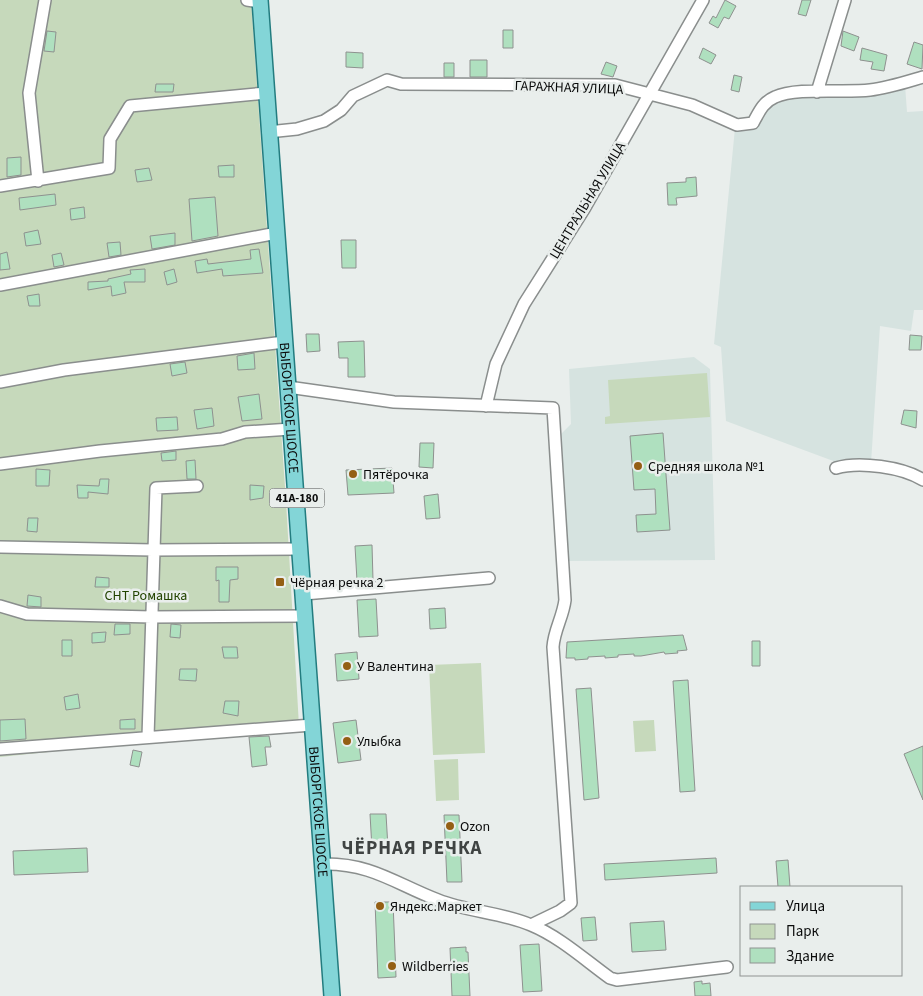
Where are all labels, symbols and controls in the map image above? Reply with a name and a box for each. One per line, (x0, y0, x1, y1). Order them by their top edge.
street label: ГАРАЖНАЯ УЛИЦА (514, 76, 624, 100)
street label: ЦЕНТРАЛЬНАЯ УЛИЦА (545, 138, 631, 263)
street label: ВЫБОРГСКОЕ ШОССЕ (274, 342, 303, 474)
place label: Средняя школа №1 (648, 457, 765, 477)
marker: Средняя школа №1 (632, 460, 644, 472)
place label: Пятёрочка (363, 465, 429, 485)
marker: Пятёрочка (347, 468, 359, 480)
road number: 41А-180 (270, 488, 324, 508)
place label: Чёрная речка 2 (290, 573, 384, 593)
marker: Чёрная речка 2 (274, 576, 286, 588)
park label: СНТ Ромашка (105, 586, 187, 606)
place label: У Валентина (357, 657, 434, 677)
marker: У Валентина (341, 660, 353, 672)
place label: Улыбка (357, 732, 401, 752)
marker: Улыбка (341, 735, 353, 747)
street label: ВЫБОРГСКОЕ ШОССЕ (303, 746, 332, 878)
place label: Ozon (460, 817, 490, 837)
marker: Ozon (444, 820, 456, 832)
district label: ЧЁРНАЯ РЕЧКА (342, 835, 483, 862)
legend (740, 886, 903, 976)
text: Улица (786, 896, 825, 917)
place label: Яндекс.Маркет (390, 897, 482, 917)
marker: Яндекс.Маркет (374, 900, 386, 912)
text: Парк (786, 921, 820, 942)
text: Здание (786, 946, 834, 967)
place label: Wildberries (402, 957, 469, 977)
marker: Wildberries (386, 960, 398, 972)

